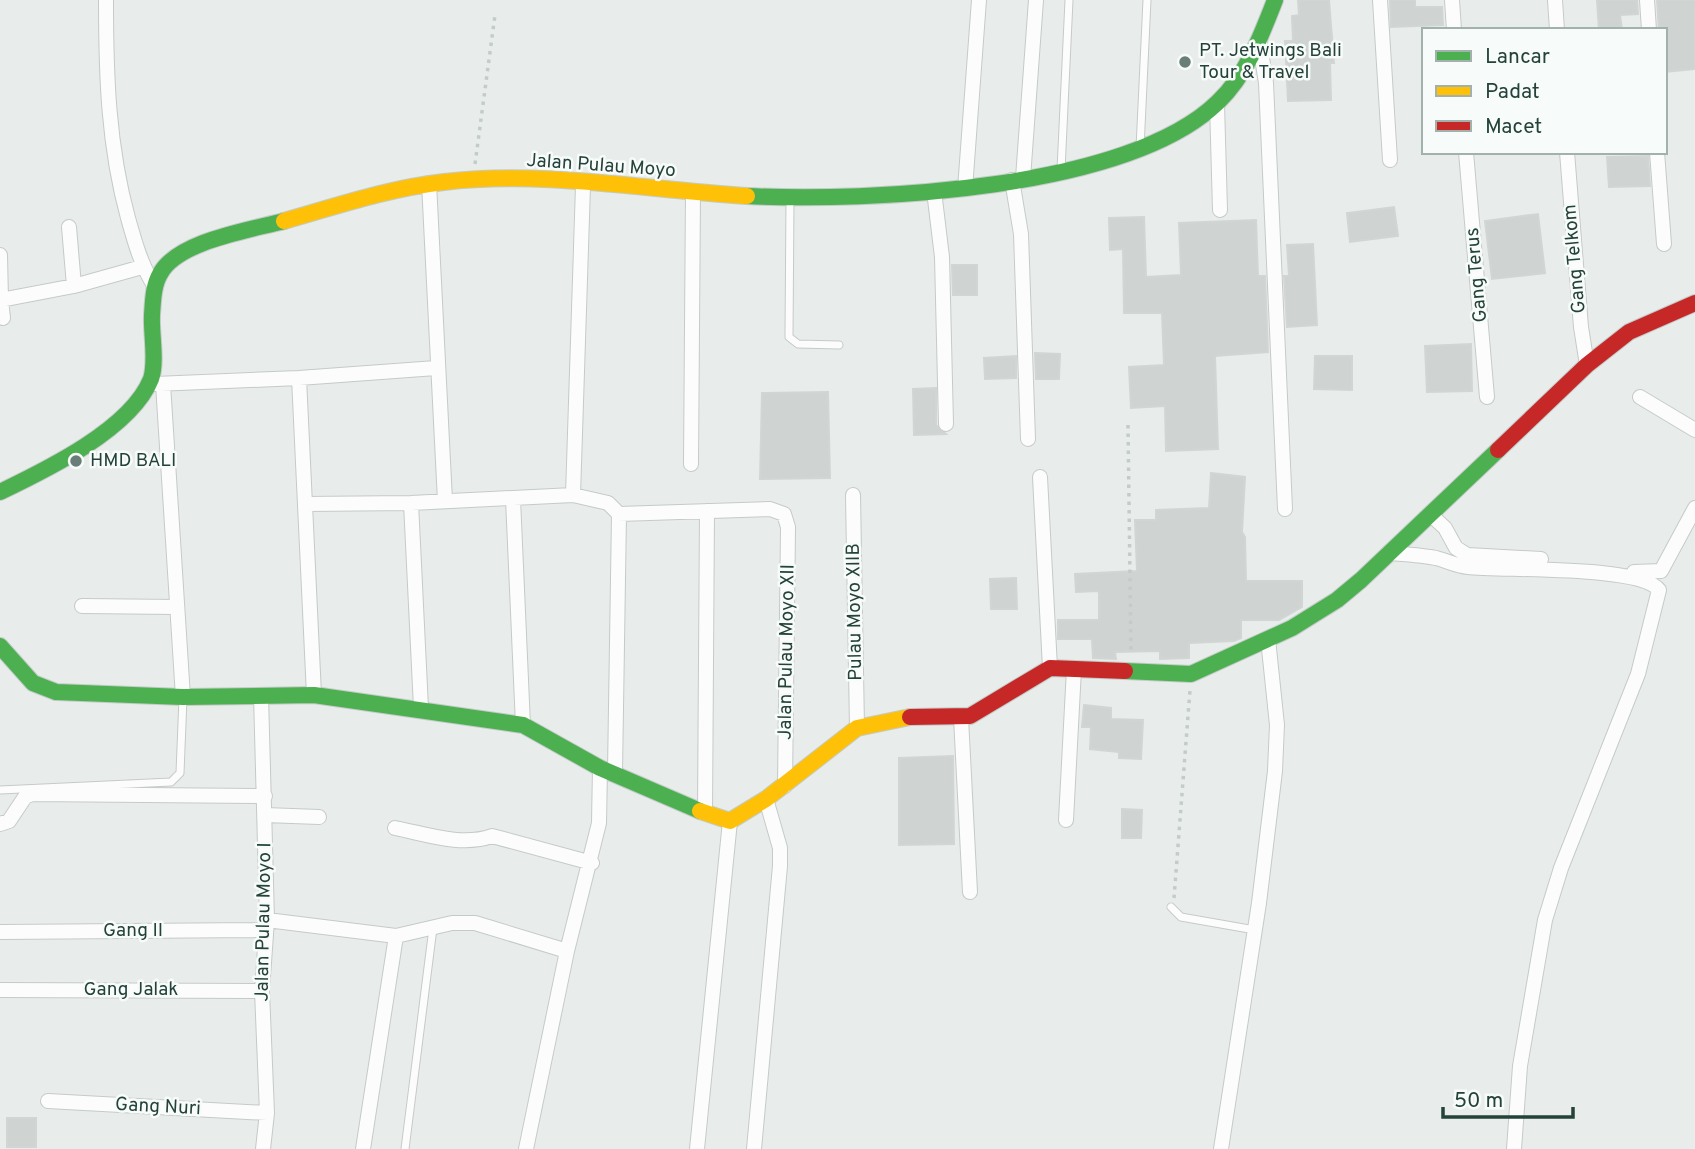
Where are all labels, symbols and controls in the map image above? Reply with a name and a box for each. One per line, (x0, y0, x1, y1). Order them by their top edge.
legend (1422, 28, 1667, 154)
place label: PT. Jetwings Bali Tour & Travel (1199, 39, 1342, 85)
text: Lancar (1485, 44, 1550, 71)
marker: PT. Jetwings Bali Tour & Travel (1177, 54, 1193, 70)
text: Padat (1485, 79, 1540, 106)
text: Macet (1485, 114, 1542, 141)
street label: Jalan Pulau Moyo (526, 149, 676, 183)
street label: Gang Telkom (1558, 203, 1592, 315)
street label: Gang Terus (1461, 226, 1493, 324)
place label: HMD BALI (90, 449, 176, 473)
marker: HMD BALI (68, 453, 84, 469)
street label: Pulau Moyo XIIB (842, 543, 868, 681)
street label: Jalan Pulau Moyo XII (773, 564, 801, 740)
street label: Jalan Pulau Moyo I (251, 842, 277, 1002)
street label: Gang II (103, 919, 163, 943)
street label: Gang Jalak (84, 978, 178, 1002)
scale bar (1443, 1076, 1572, 1120)
text: 50 m (1454, 1088, 1503, 1115)
street label: Gang Nuri (114, 1093, 202, 1121)

